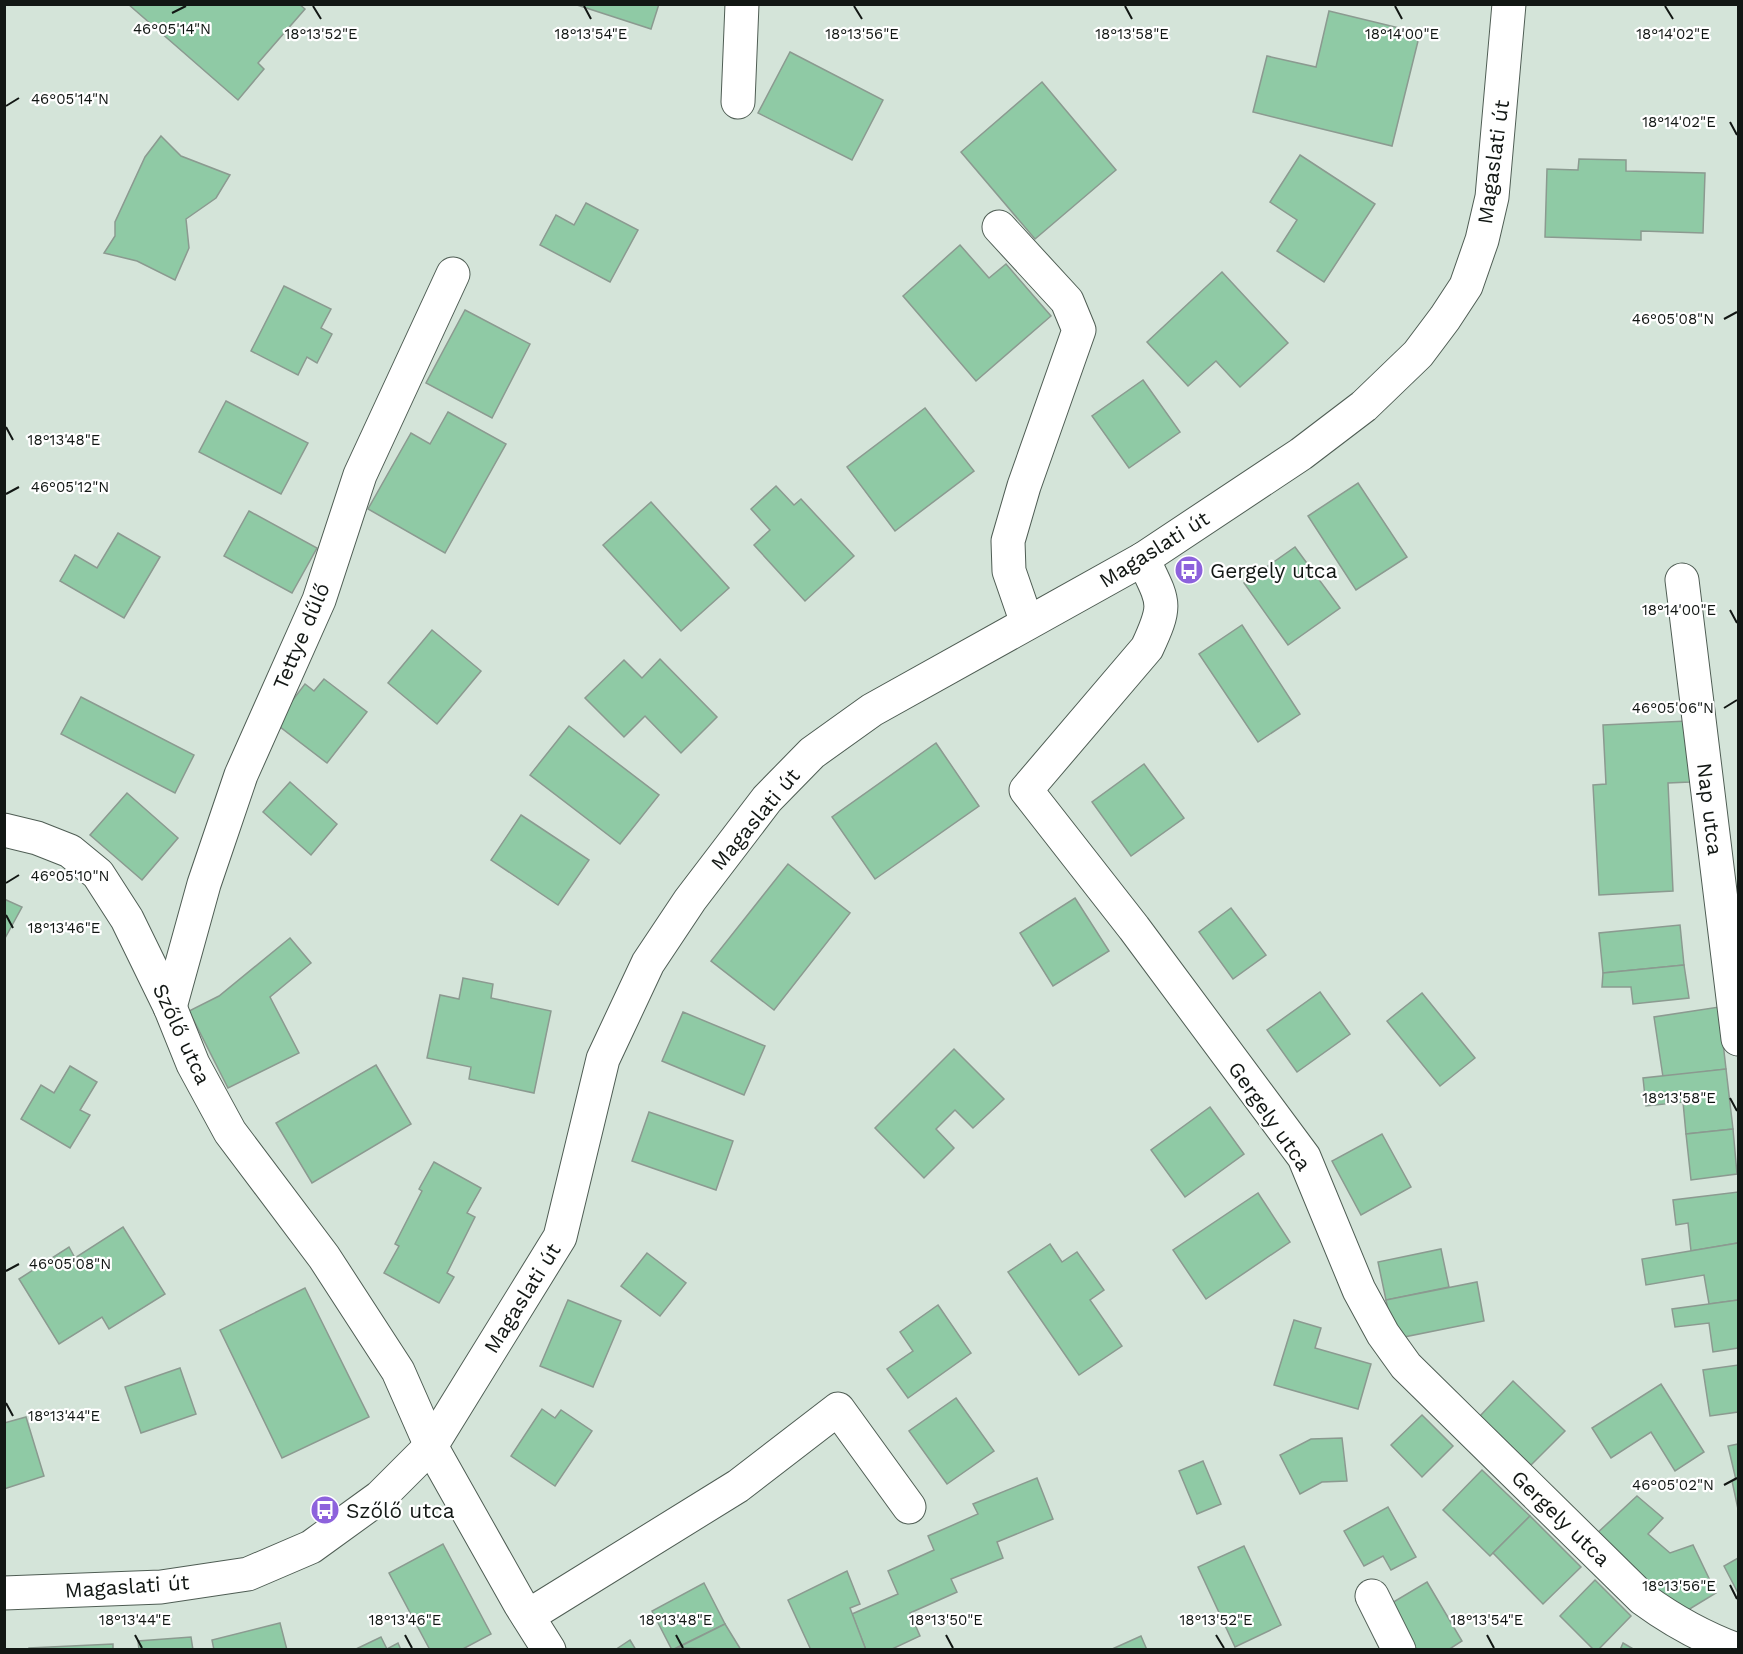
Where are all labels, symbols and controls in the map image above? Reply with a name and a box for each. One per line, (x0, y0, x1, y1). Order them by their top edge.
text: 46°05'14"N (133, 20, 211, 38)
text: 18°13'52"E (284, 25, 358, 43)
text: 18°13'54"E (555, 25, 627, 43)
text: 18°13'56"E (825, 25, 899, 43)
text: 18°13'58"E (1095, 25, 1169, 43)
text: 18°14'00"E (1365, 25, 1439, 43)
text: 18°14'02"E (1636, 25, 1710, 43)
text: 46°05'14"N (31, 90, 109, 108)
street label: Magaslati út (1472, 98, 1514, 226)
text: 18°14'02"E (1642, 113, 1716, 131)
text: 46°05'08"N (1632, 310, 1714, 328)
text: 18°13'48"E (28, 431, 100, 449)
text: 46°05'12"N (31, 478, 109, 496)
street label: Magaslati út (1094, 505, 1214, 593)
bus stop icon: Gergely utca (1173, 554, 1205, 586)
place label: Gergely utca (1210, 558, 1338, 583)
street label: Tettye dűlő (267, 579, 335, 693)
text: 18°14'00"E (1642, 601, 1716, 619)
text: 46°05'06"N (1632, 699, 1714, 717)
street label: Nap utca (1692, 761, 1728, 857)
street label: Magaslati út (705, 763, 805, 875)
text: 46°05'10"N (31, 867, 110, 885)
text: 18°13'46"E (28, 919, 100, 937)
street label: Szőlő utca (148, 980, 216, 1089)
street label: Gergely utca (1223, 1057, 1317, 1175)
text: 18°13'58"E (1642, 1089, 1716, 1107)
street label: Magaslati út (478, 1238, 566, 1358)
text: 46°05'08"N (29, 1255, 111, 1273)
text: 18°13'44"E (28, 1407, 100, 1425)
street label: Gergely utca (1506, 1465, 1616, 1571)
text: 46°05'02"N (1632, 1476, 1714, 1494)
bus stop icon: Szőlő utca (309, 1494, 341, 1526)
place label: Szőlő utca (346, 1498, 455, 1523)
street label: Magaslati út (64, 1569, 190, 1603)
text: 18°13'56"E (1642, 1577, 1716, 1595)
text: 18°13'44"E (99, 1611, 171, 1629)
text: 18°13'46"E (369, 1611, 441, 1629)
text: 18°13'48"E (640, 1611, 712, 1629)
text: 18°13'50"E (909, 1611, 983, 1629)
text: 18°13'52"E (1179, 1611, 1253, 1629)
text: 18°13'54"E (1451, 1611, 1523, 1629)

